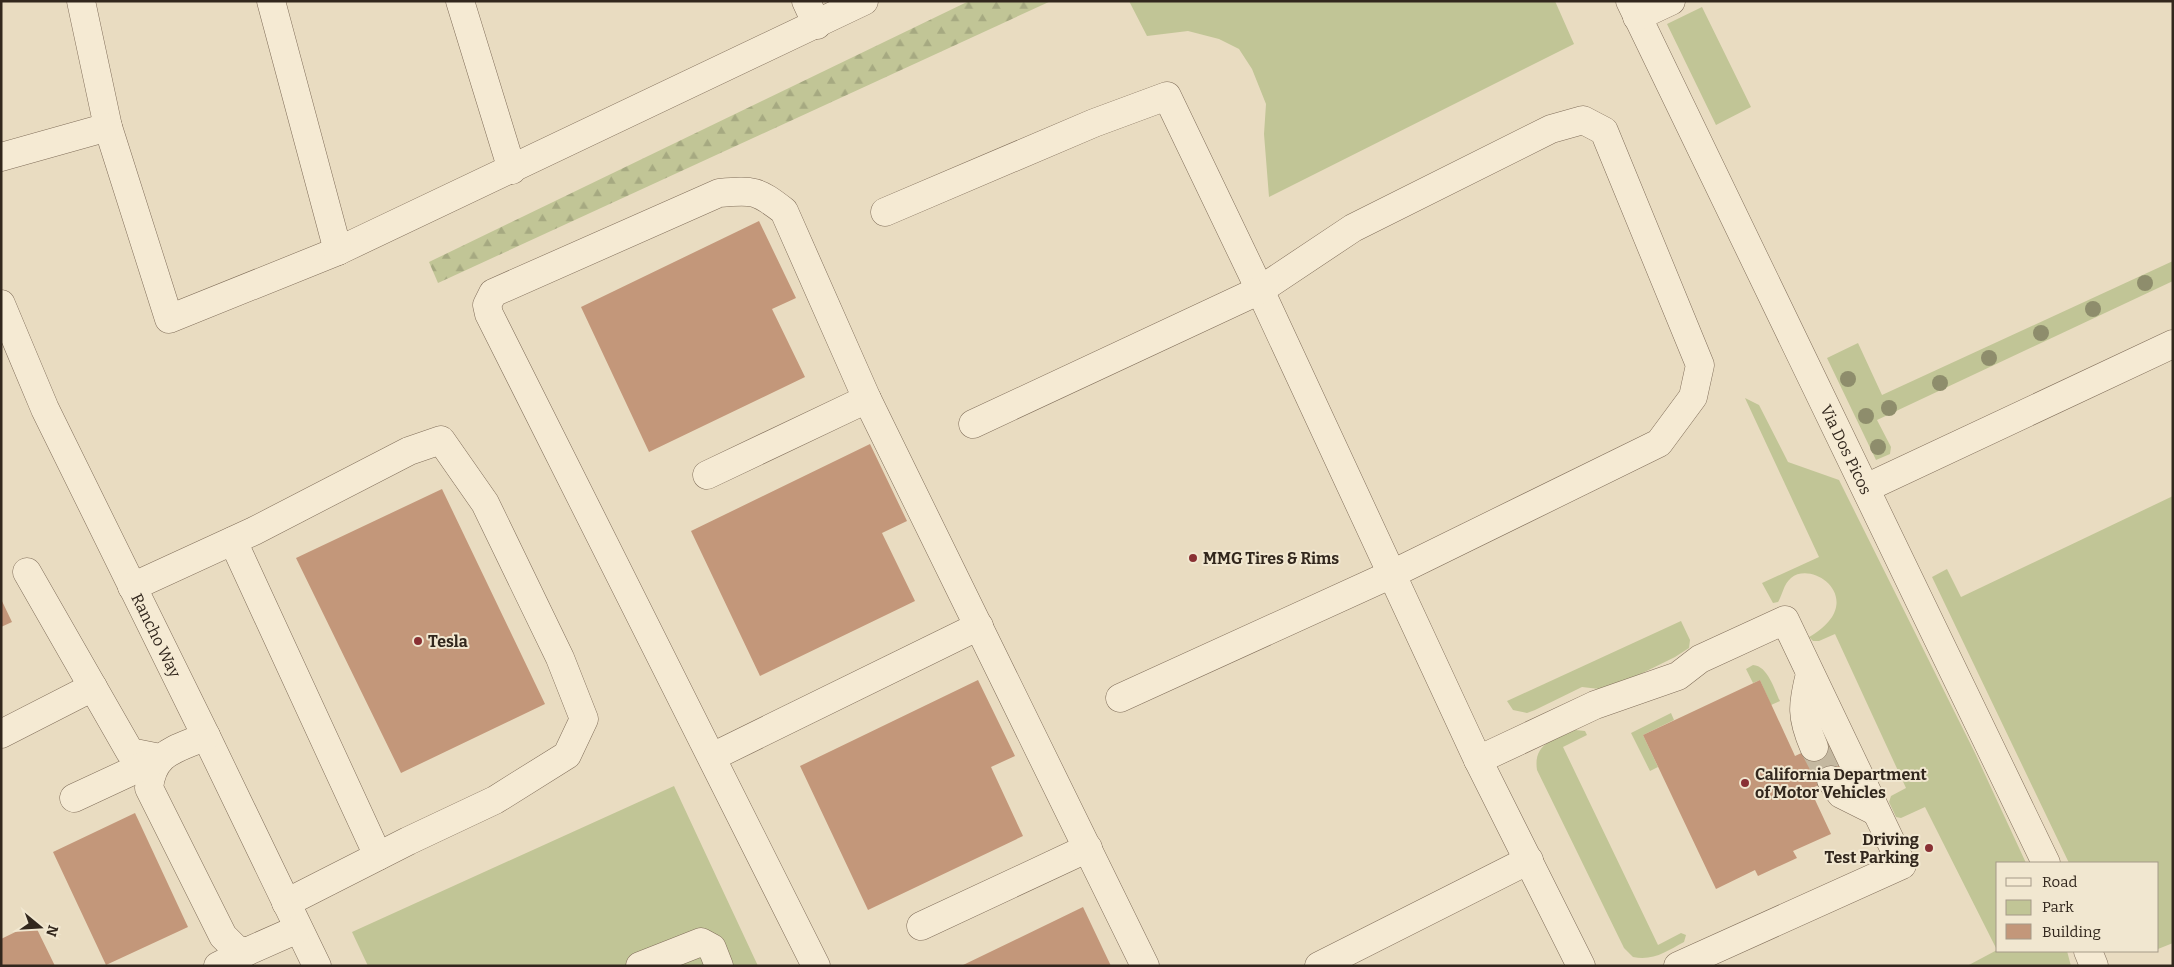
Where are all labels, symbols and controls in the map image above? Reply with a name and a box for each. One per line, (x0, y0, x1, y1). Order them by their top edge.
street label: Via Dos Picos (1816, 402, 1876, 498)
place label: MMG Tires & Rims (1203, 549, 1339, 568)
marker: MMG Tires & Rims (1187, 552, 1199, 564)
street label: Rancho Way (127, 590, 185, 681)
place label: Tesla (428, 632, 468, 651)
marker: Tesla (412, 635, 424, 647)
place label: California Department of Motor Vehicles (1755, 765, 1927, 802)
marker: California Department of Motor Vehicles (1739, 777, 1751, 789)
place label: Driving Test Parking (1824, 830, 1919, 867)
marker: Driving Test Parking (1923, 842, 1935, 854)
legend (1996, 862, 2159, 952)
text: Road (2042, 873, 2077, 891)
text: Park (2042, 898, 2074, 916)
north arrow (15, 902, 65, 952)
text: N (42, 923, 62, 939)
text: Building (2042, 923, 2101, 941)

